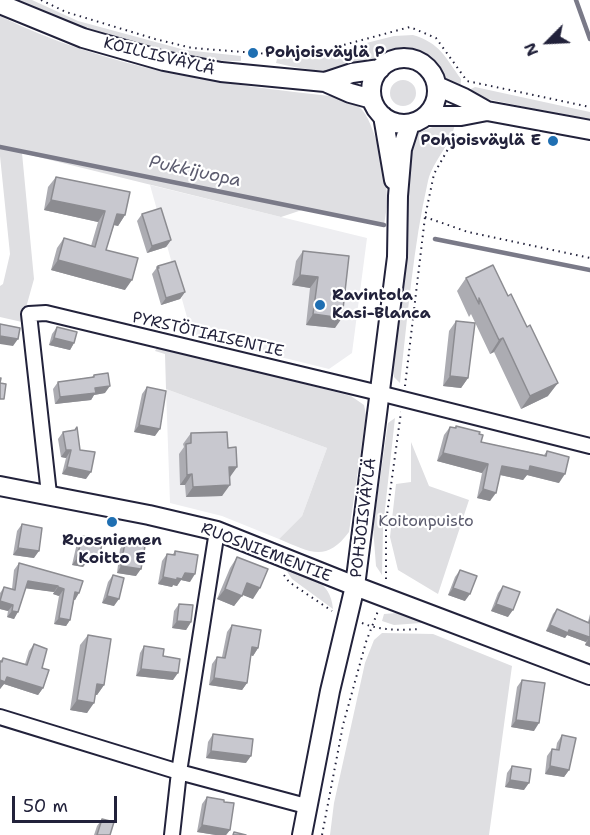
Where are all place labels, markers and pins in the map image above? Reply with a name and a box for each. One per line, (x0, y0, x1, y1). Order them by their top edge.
place label: Pohjoisväylä P (265, 43, 385, 63)
marker: Pohjoisväylä P (246, 46, 260, 60)
place label: Pohjoisväylä E (421, 131, 541, 151)
marker: Pohjoisväylä E (546, 134, 560, 148)
place label: Ravintola Kasi-Blanca (332, 286, 431, 324)
marker: Ravintola Kasi-Blanca (313, 298, 327, 312)
marker: Ruosniemen Koitto E (105, 515, 119, 529)
place label: Ruosniemen Koitto E (62, 531, 162, 569)

